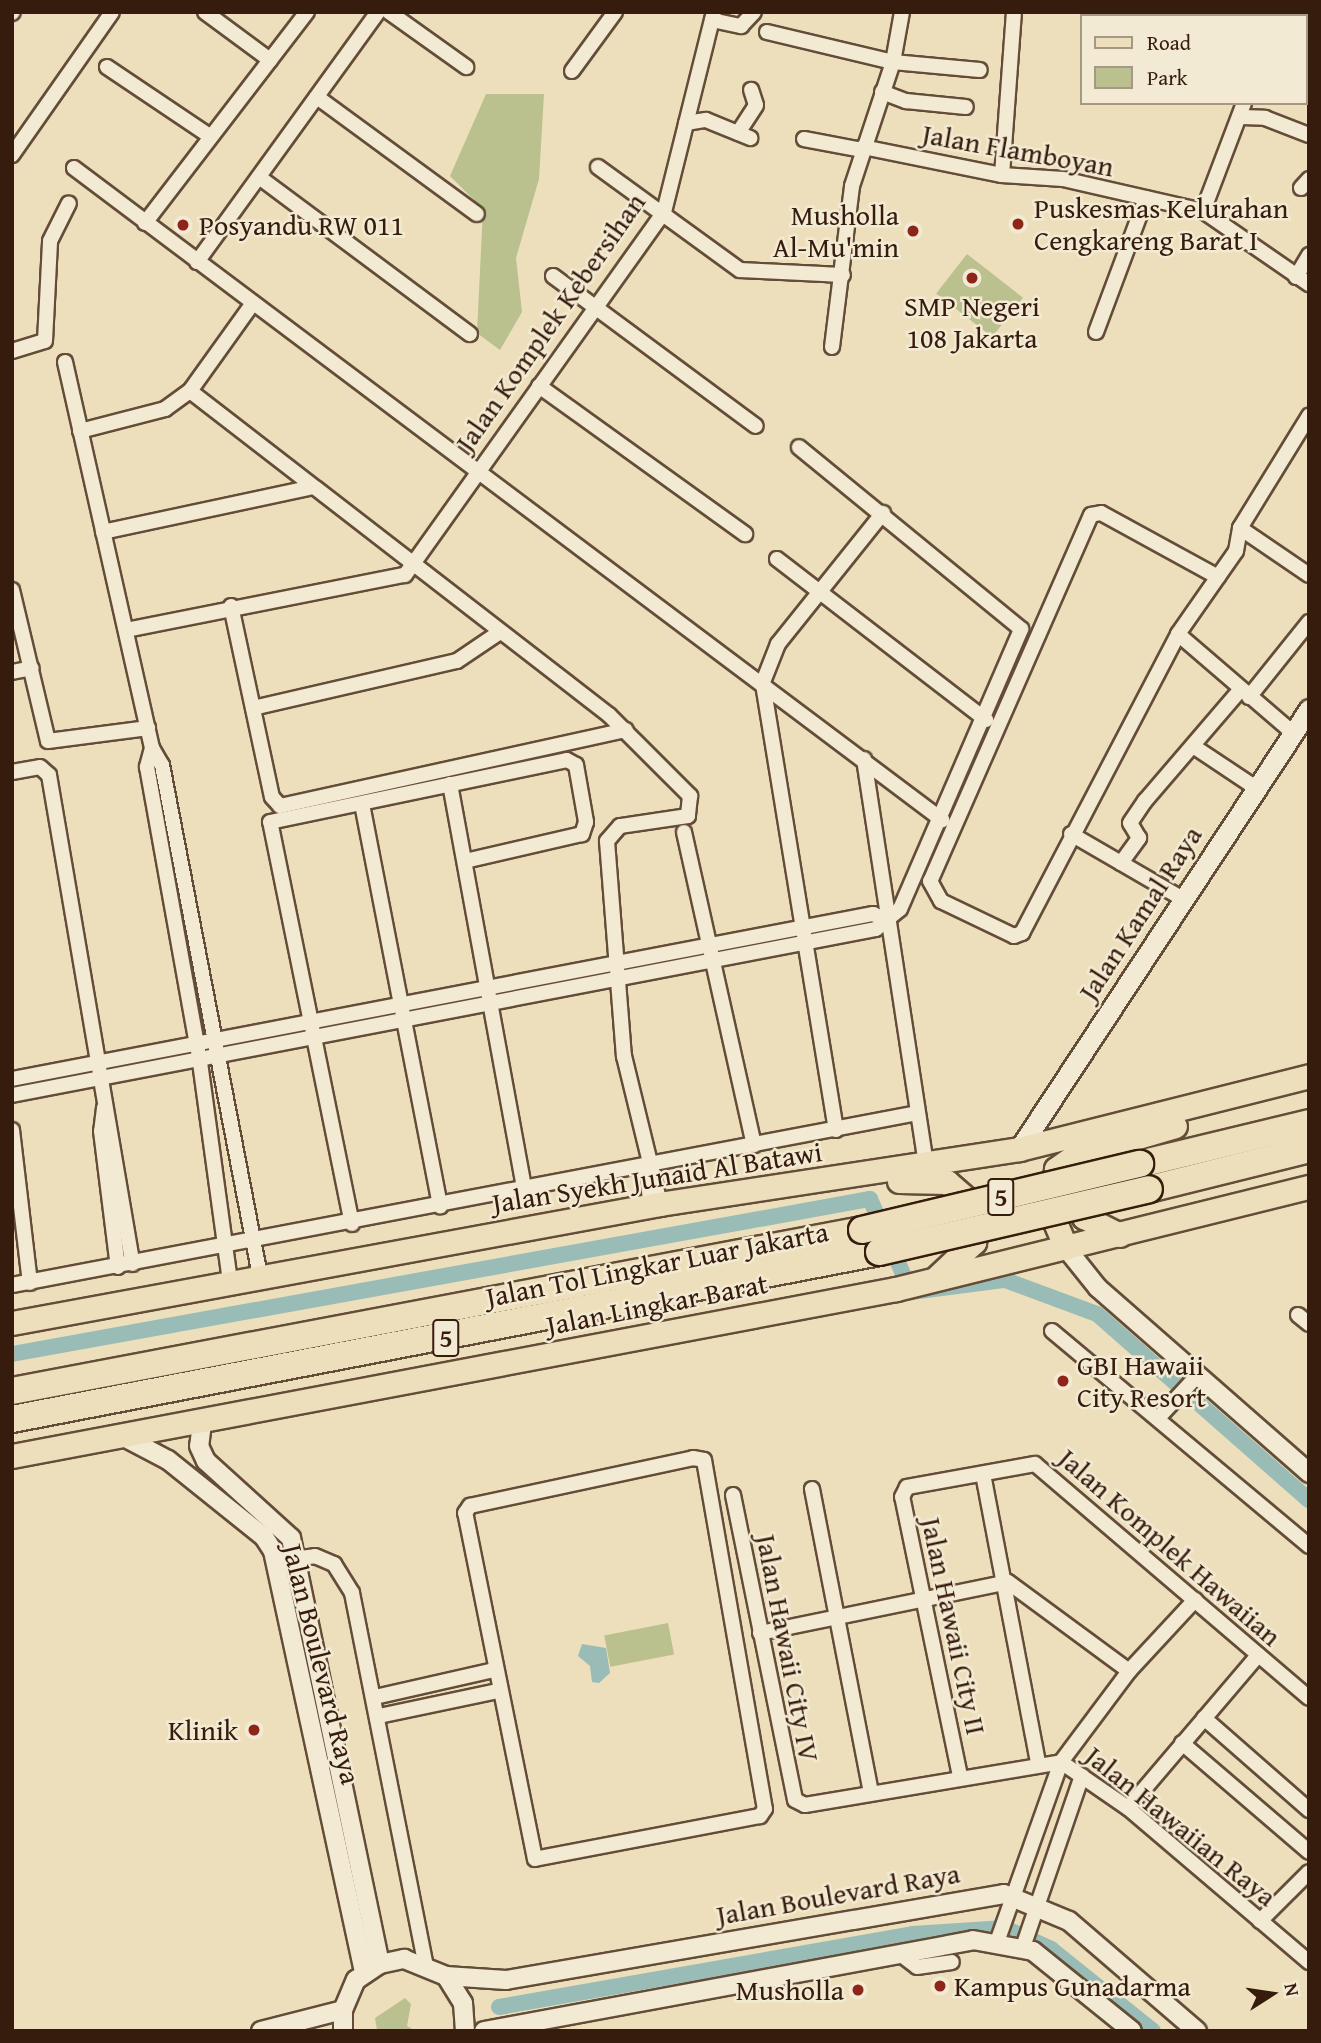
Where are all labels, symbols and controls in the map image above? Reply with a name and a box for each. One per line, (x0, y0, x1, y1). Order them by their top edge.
legend (1080, 14, 1307, 105)
text: Road (1147, 27, 1191, 58)
text: Park (1147, 62, 1188, 93)
street label: Jalan Flamboyan (920, 117, 1116, 183)
street label: Jalan Komplek Kebersihan (448, 186, 652, 458)
place label: Puskesmas Kelurahan Cengkareng Barat I (1034, 191, 1289, 257)
place label: Musholla Al-Mu'min (773, 198, 899, 264)
place label: Posyandu RW 011 (199, 208, 404, 242)
marker: Puskesmas Kelurahan Cengkareng Barat I (1008, 214, 1028, 234)
marker: Posyandu RW 011 (173, 215, 193, 235)
marker: Musholla Al-Mu'min (905, 223, 921, 239)
marker: SMP Negeri 108 Jakarta (964, 270, 980, 286)
place label: SMP Negeri 108 Jakarta (904, 289, 1040, 355)
street label: Jalan Kamal Raya (1071, 820, 1209, 1006)
street label: Jalan Syekh Junaid Al Batawi (490, 1134, 824, 1220)
road number: 5 (987, 1174, 1015, 1220)
street label: Jalan Tol Lingkar Luar Jakarta (483, 1214, 831, 1314)
street label: Jalan Lingkar Barat (543, 1266, 771, 1342)
road number: 5 (432, 1316, 460, 1360)
place label: GBI Hawaii City Resort (1077, 1348, 1206, 1414)
marker: GBI Hawaii City Resort (1055, 1373, 1071, 1389)
street label: Jalan Komplek Hawaiian (1052, 1441, 1288, 1653)
street label: Jalan Hawaii City II (915, 1514, 993, 1738)
street label: Jalan Hawaii City IV (749, 1531, 827, 1765)
street label: Jalan Boulevard Raya (276, 1540, 368, 1788)
place label: Klinik (168, 1713, 238, 1747)
marker: Klinik (244, 1720, 264, 1740)
street label: Jalan Hawaiian Raya (1079, 1739, 1283, 1913)
street label: Jalan Boulevard Raya (714, 1856, 962, 1932)
north arrow (1237, 1959, 1307, 2029)
place label: Kampus Gunadarma (954, 1969, 1191, 2003)
place label: Musholla (736, 1973, 844, 2007)
marker: Kampus Gunadarma (932, 1978, 948, 1994)
text: N (1278, 1981, 1308, 1999)
marker: Musholla (850, 1982, 866, 1998)

